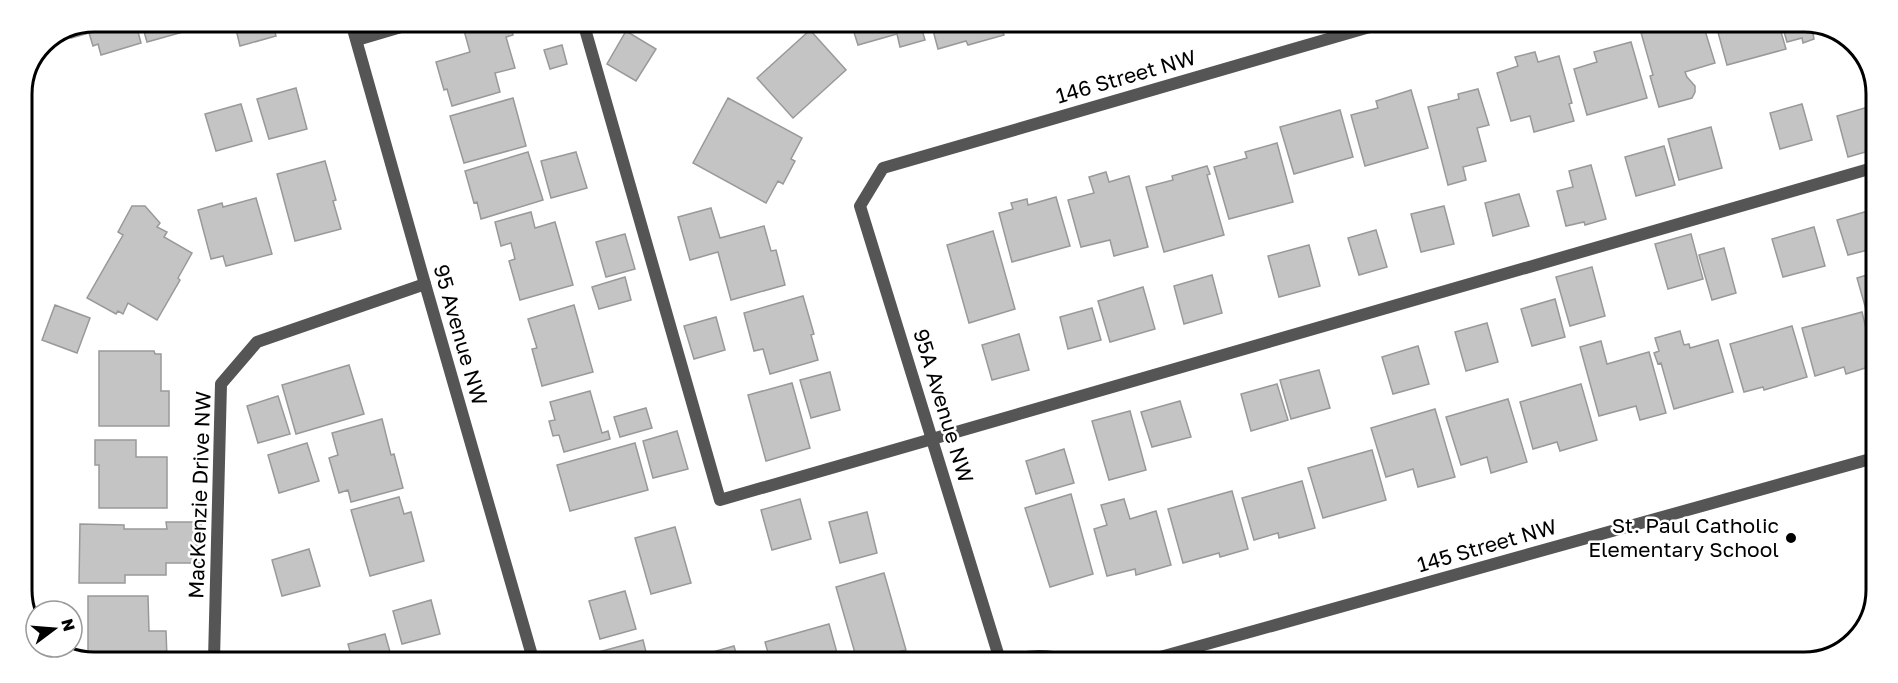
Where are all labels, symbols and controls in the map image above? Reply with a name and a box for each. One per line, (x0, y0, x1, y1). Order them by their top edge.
street label: 146 Street NW (1053, 44, 1199, 108)
street label: 95 Avenue NW (428, 261, 494, 408)
street label: 95A Avenue NW (908, 326, 980, 486)
street label: MacKenzie Drive NW (182, 391, 216, 599)
place label: St. Paul Catholic Elementary School (1588, 512, 1779, 562)
street label: 145 Street NW (1414, 513, 1560, 577)
marker: St. Paul Catholic Elementary School (1784, 531, 1798, 545)
north arrow (24, 599, 84, 659)
text: N (57, 616, 80, 633)

